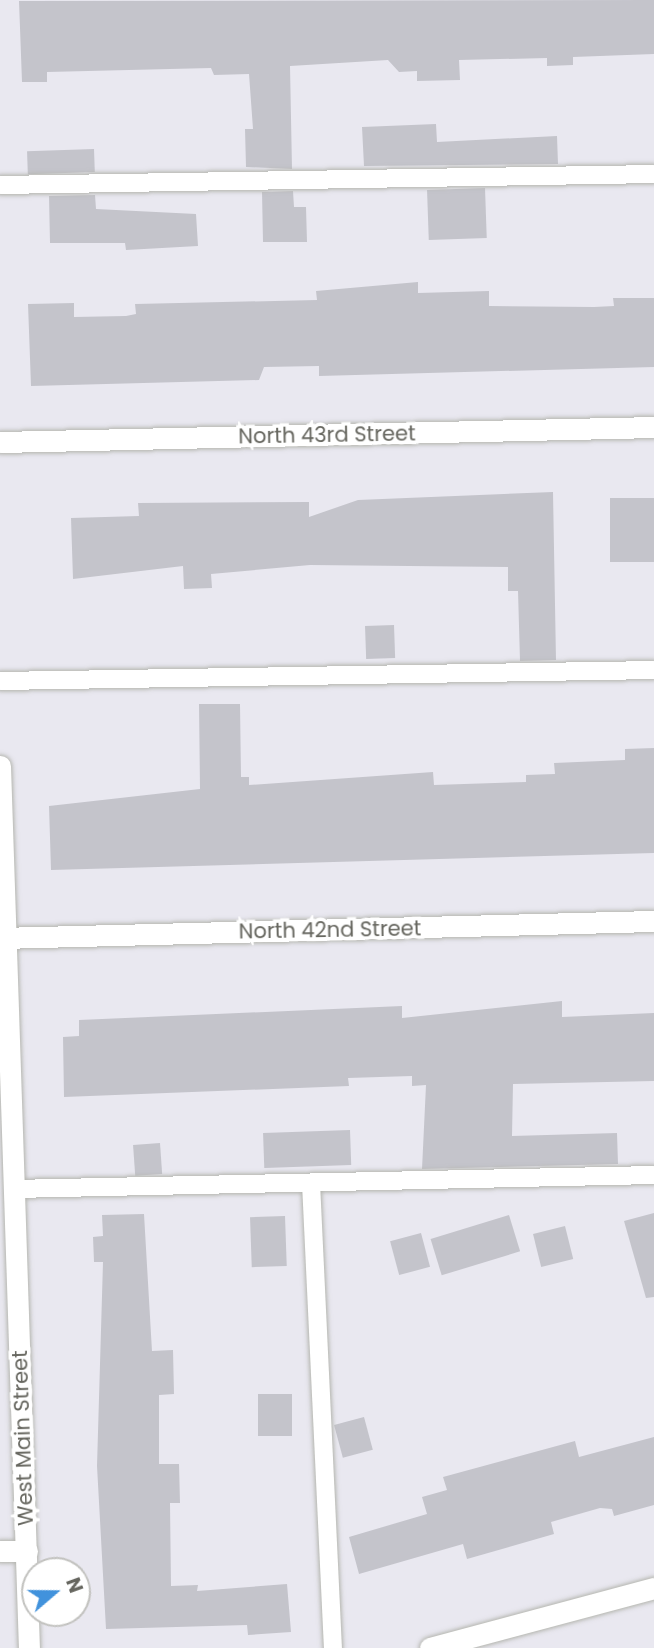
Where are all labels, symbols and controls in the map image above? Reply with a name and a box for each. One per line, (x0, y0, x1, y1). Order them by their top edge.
street label: North 43rd Street (238, 421, 416, 449)
street label: North 42nd Street (238, 916, 422, 944)
street label: West Main Street (7, 1350, 39, 1526)
north arrow (21, 1557, 91, 1627)
text: N (59, 1574, 89, 1597)

